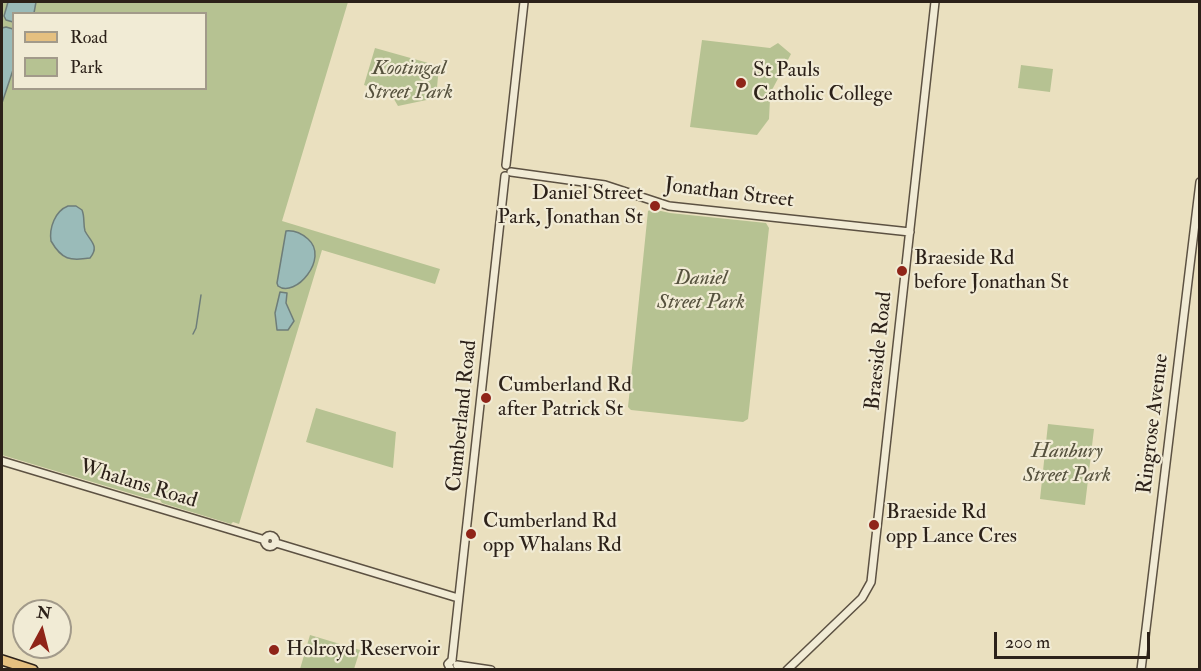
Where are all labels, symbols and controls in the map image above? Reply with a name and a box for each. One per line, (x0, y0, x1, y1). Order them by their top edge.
legend (12, 12, 207, 90)
text: Road (70, 26, 108, 49)
text: Park (70, 56, 103, 79)
park label: Kootingal Street Park (365, 56, 453, 106)
place label: St Pauls Catholic College (753, 58, 892, 108)
marker: St Pauls Catholic College (734, 76, 748, 90)
street label: Jonathan Street (663, 174, 795, 214)
place label: Daniel Street Park, Jonathan St (498, 181, 643, 231)
marker: Daniel Street Park, Jonathan St (648, 199, 662, 213)
place label: Braeside Rd before Jonathan St (914, 246, 1069, 296)
marker: Braeside Rd before Jonathan St (895, 264, 909, 278)
park label: Daniel Street Park (657, 266, 745, 316)
street label: Braeside Road (861, 291, 899, 411)
street label: Cumberland Road (442, 339, 484, 493)
street label: Ringrose Avenue (1133, 353, 1175, 495)
place label: Cumberland Rd after Patrick St (498, 373, 632, 423)
marker: Cumberland Rd after Patrick St (479, 391, 493, 405)
park label: Hanbury Street Park (1023, 439, 1111, 489)
street label: Whalans Road (76, 455, 200, 515)
place label: Braeside Rd opp Lance Cres (886, 500, 1017, 550)
place label: Cumberland Rd opp Whalans Rd (483, 509, 622, 559)
marker: Braeside Rd opp Lance Cres (867, 518, 881, 532)
marker: Cumberland Rd opp Whalans Rd (464, 527, 478, 541)
north arrow (12, 599, 72, 659)
text: N (36, 602, 52, 624)
scale bar (997, 620, 1153, 658)
text: 200 m (1005, 631, 1050, 654)
place label: Holroyd Reservoir (286, 637, 440, 663)
marker: Holroyd Reservoir (267, 643, 281, 657)

